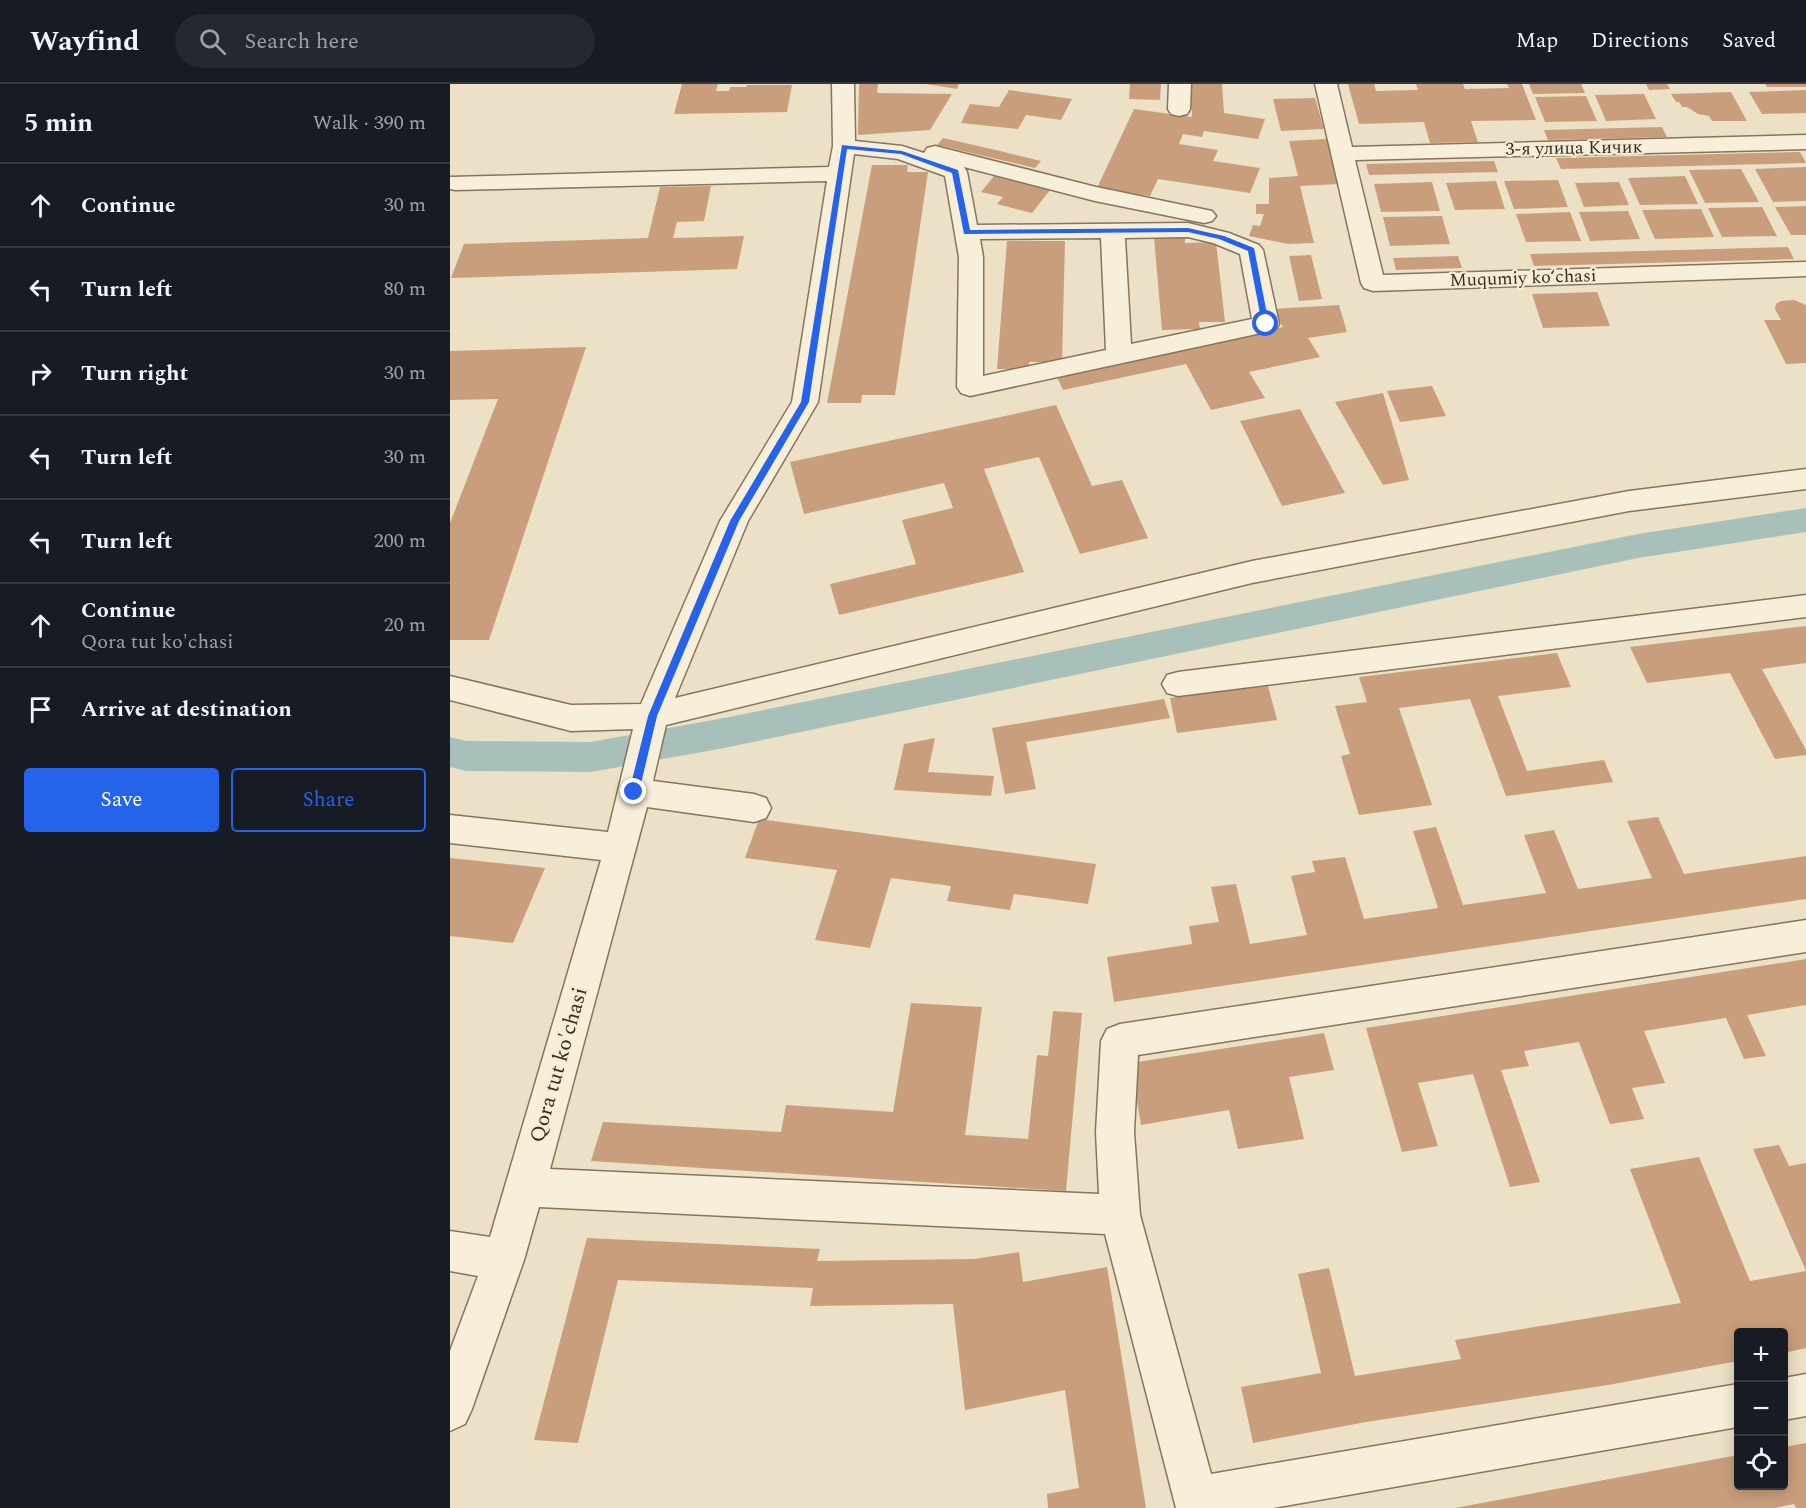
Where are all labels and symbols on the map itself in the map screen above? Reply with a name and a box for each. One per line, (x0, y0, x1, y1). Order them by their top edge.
street label: 3-я улица Кичик (1505, 133, 1643, 163)
street label: Muqumiy koʻchasi (1449, 262, 1597, 294)
route start (1252, 310, 1278, 336)
route end (620, 778, 646, 804)
street label: Qora tut ko'chasi (522, 984, 596, 1146)

